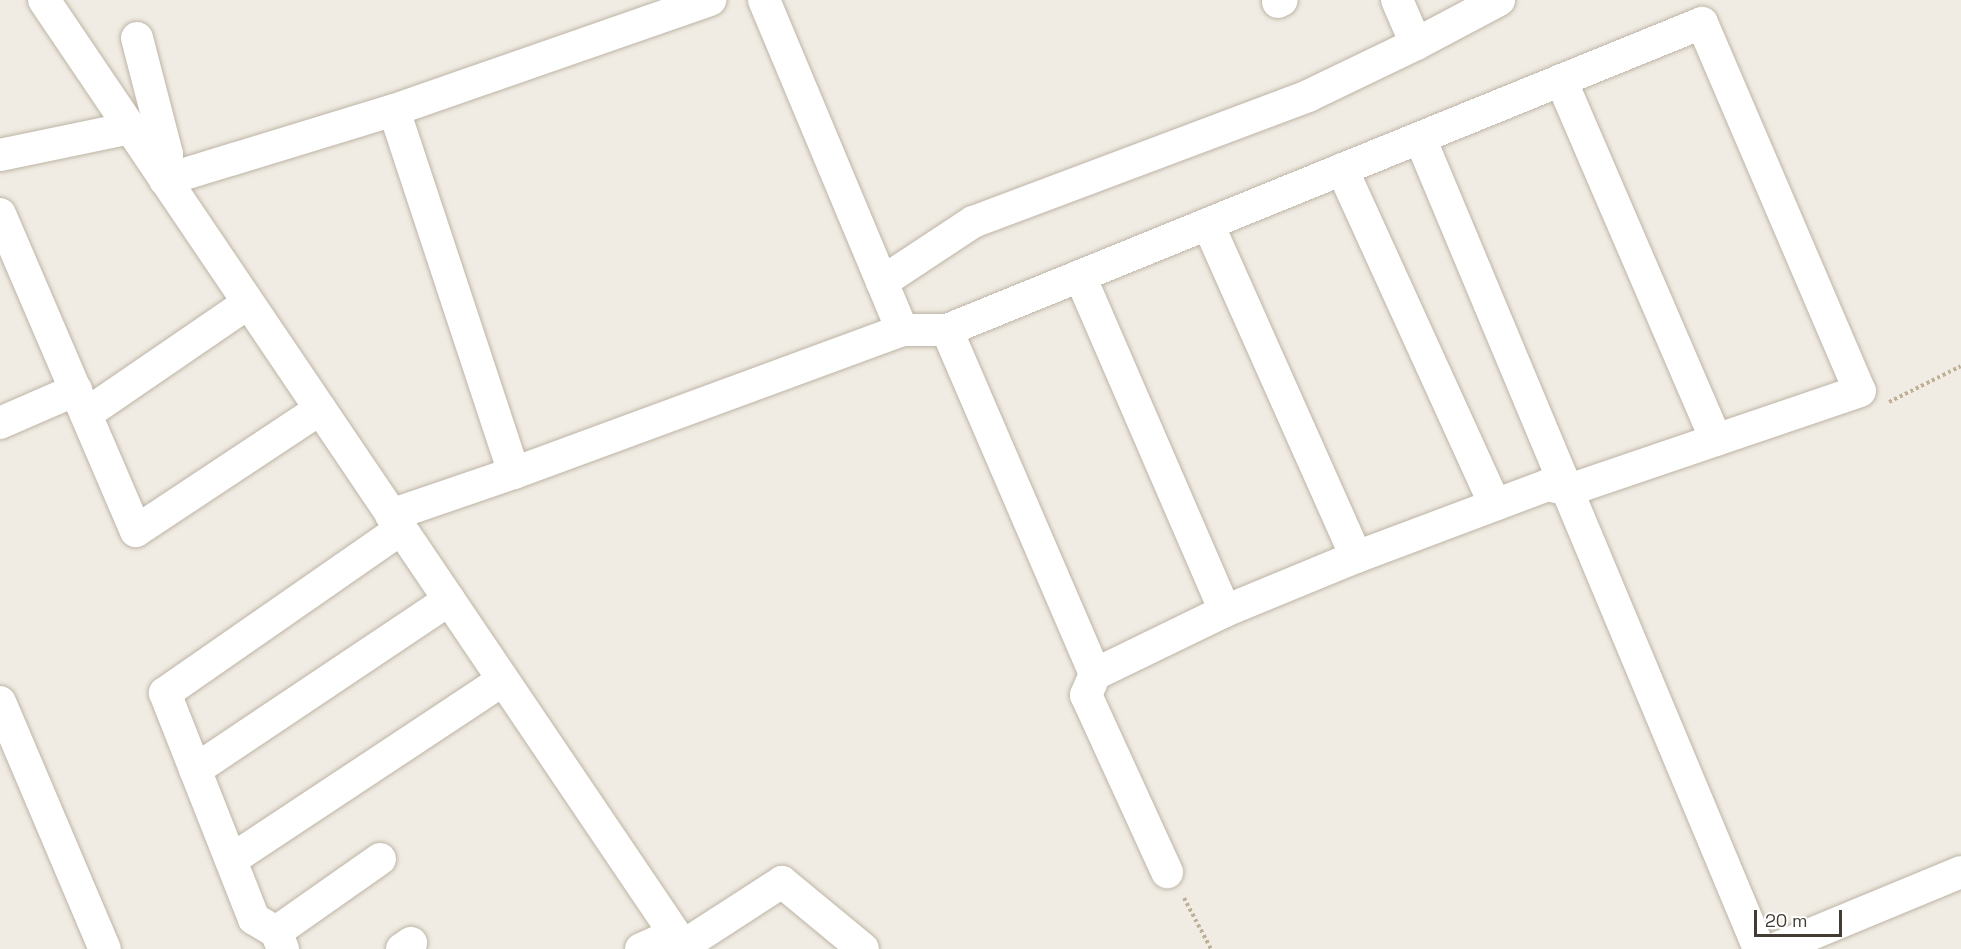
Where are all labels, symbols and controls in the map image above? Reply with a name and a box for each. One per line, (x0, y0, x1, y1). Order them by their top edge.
scale bar (1757, 898, 1846, 936)
text: 20 m (1765, 909, 1808, 932)

